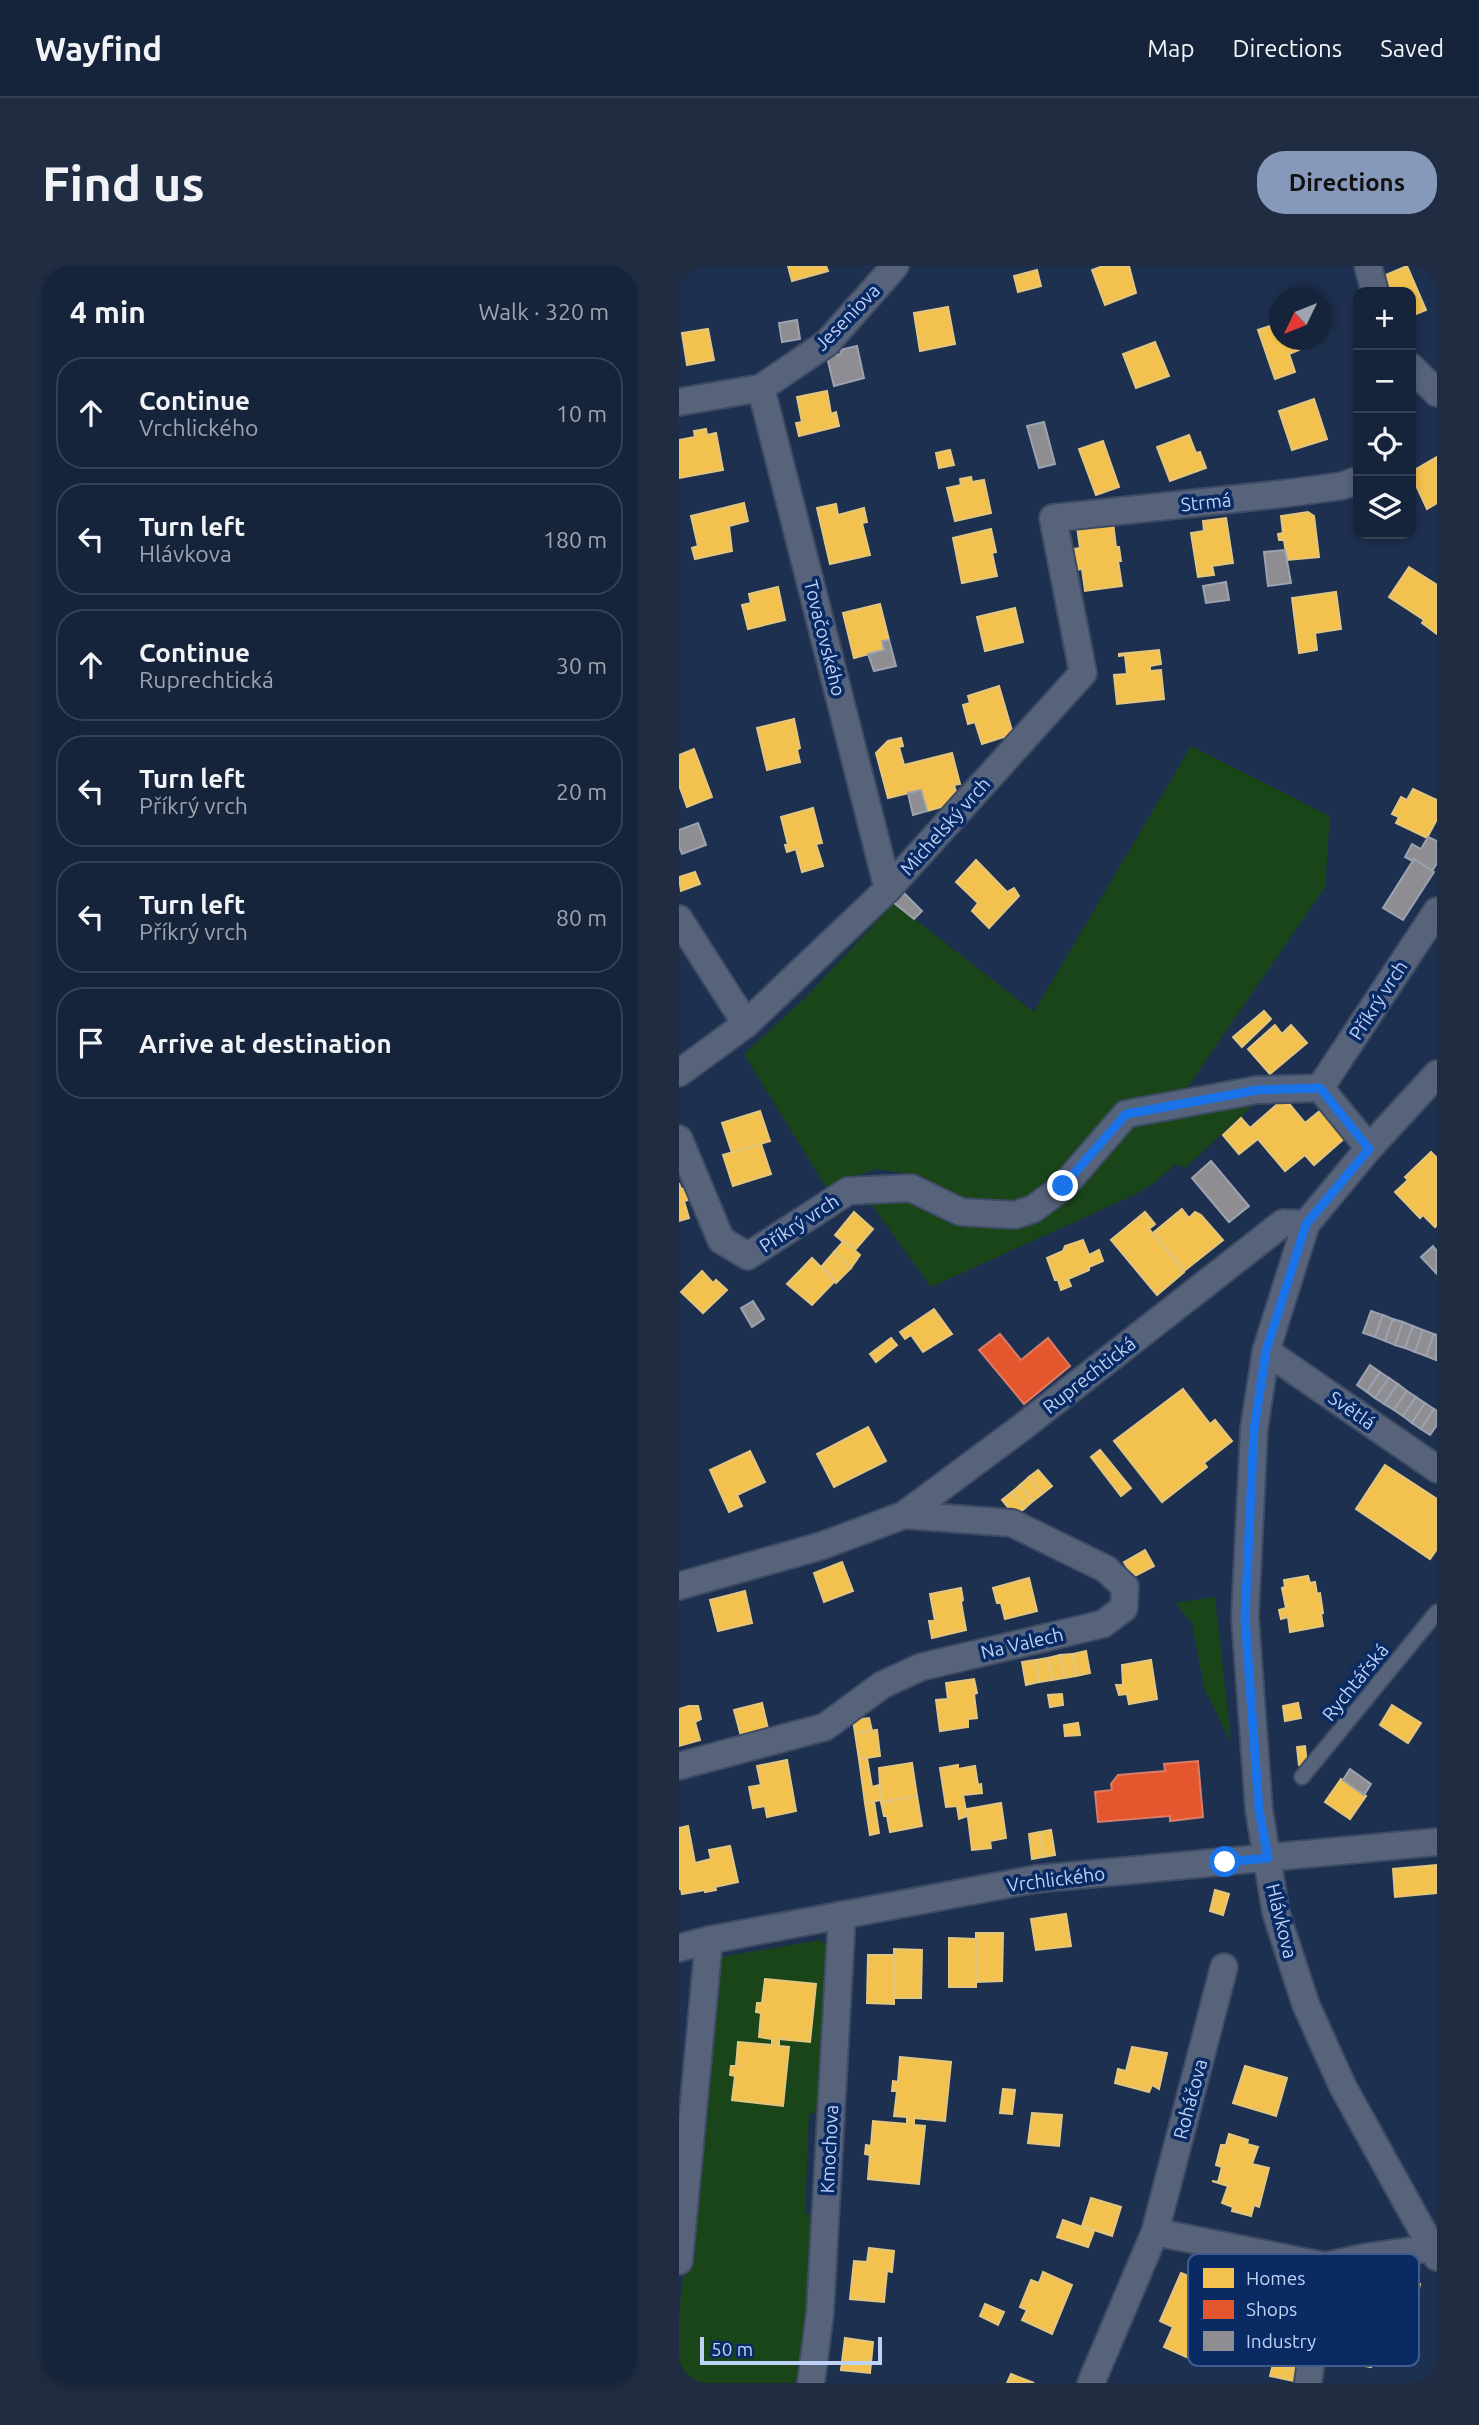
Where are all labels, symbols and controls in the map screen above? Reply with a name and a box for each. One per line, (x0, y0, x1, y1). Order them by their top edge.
text: Wayfind (35, 30, 162, 67)
text: Map (1147, 35, 1194, 62)
text: Directions (1232, 35, 1342, 62)
text: Saved (1380, 35, 1444, 62)
button: Directions (1257, 151, 1437, 214)
text: Find us (42, 155, 205, 210)
street label: Jeseniova (810, 279, 884, 355)
north arrow (1269, 287, 1332, 350)
map controls (1353, 287, 1416, 539)
button: + (1353, 287, 1416, 350)
text: 4 min (70, 295, 146, 329)
text: Walk · 320 m (478, 299, 609, 324)
button: − (1353, 350, 1416, 413)
text: Continue (139, 386, 250, 415)
icon: ahead (72, 394, 110, 432)
text: 10 m (556, 401, 607, 426)
button: locate (1353, 413, 1416, 476)
text: Vrchlického (139, 415, 259, 440)
button: layers (1353, 476, 1416, 539)
street label: Strmá (1180, 488, 1232, 516)
text: Turn left (139, 512, 245, 541)
icon: left (72, 520, 110, 558)
text: 180 m (543, 527, 607, 552)
text: Hlávkova (139, 541, 232, 566)
street label: Tovačovského (800, 578, 850, 698)
text: Continue (139, 638, 250, 667)
icon: ahead (72, 646, 110, 684)
text: 30 m (556, 653, 607, 678)
text: Ruprechtická (139, 667, 274, 692)
text: Turn left (139, 764, 245, 793)
icon: left (72, 772, 110, 810)
street label: Michelský vrch (895, 773, 995, 879)
text: 20 m (556, 779, 607, 804)
text: Příkrý vrch (139, 793, 248, 818)
text: Turn left (139, 890, 245, 919)
icon: left (72, 898, 110, 936)
text: 80 m (556, 905, 607, 930)
text: Příkrý vrch (139, 919, 248, 944)
street label: Příkrý vrch (1344, 956, 1412, 1044)
icon: arrive (72, 1024, 110, 1062)
text: Arrive at destination (139, 1029, 392, 1058)
route end (1047, 1170, 1078, 1201)
street label: Příkrý vrch (755, 1189, 843, 1257)
street label: Ruprechtická (1038, 1332, 1140, 1418)
street label: Světlá (1325, 1386, 1379, 1434)
street label: Na Valech (978, 1623, 1066, 1663)
street label: Rychtářská (1317, 1639, 1393, 1725)
route start (1209, 1846, 1240, 1877)
street label: Vrchlického (1006, 1862, 1106, 1896)
street label: Hlávkova (1262, 1881, 1302, 1961)
street label: Roháčova (1169, 2056, 1211, 2142)
street label: Kmochova (816, 2104, 842, 2194)
legend (1188, 2254, 1419, 2366)
text: Homes (1246, 2267, 1306, 2289)
text: Shops (1246, 2298, 1297, 2320)
text: Industry (1246, 2330, 1316, 2352)
scale bar (700, 2334, 882, 2366)
text: 50 m (711, 2338, 753, 2360)

